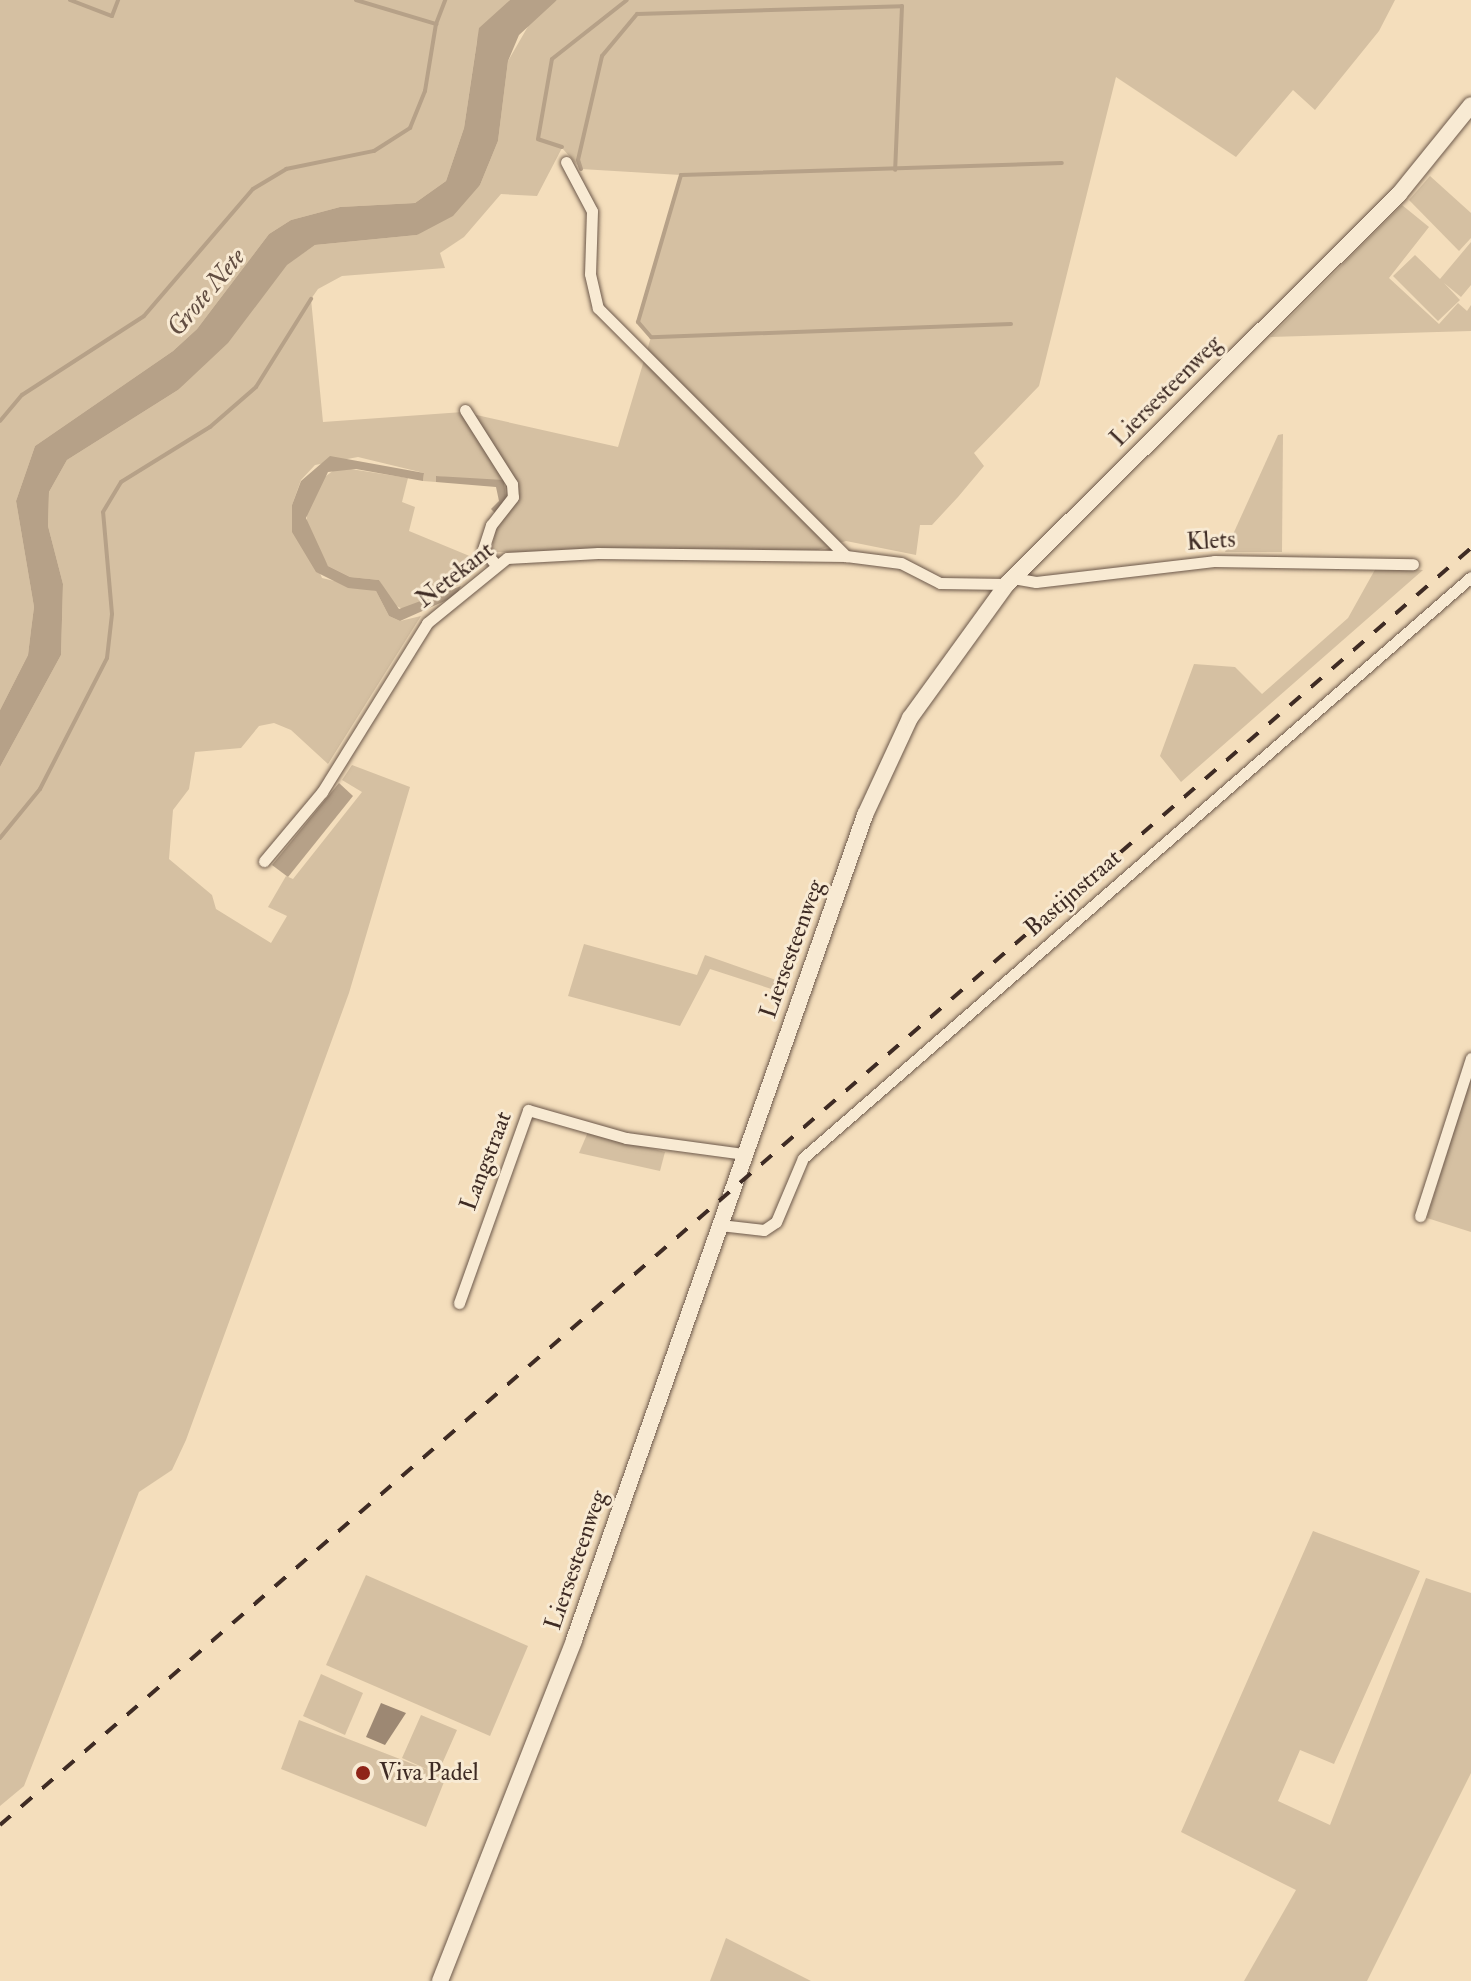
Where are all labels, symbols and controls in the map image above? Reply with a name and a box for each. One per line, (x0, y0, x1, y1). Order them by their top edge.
water label: Grote Nete (161, 243, 253, 343)
street label: Liersesteenweg (1104, 329, 1228, 453)
street label: Klets (1186, 525, 1236, 557)
street label: Netekant (411, 536, 499, 614)
street label: Bastijnstraat (1019, 843, 1127, 943)
street label: Liersesteenweg (754, 876, 830, 1022)
street label: Langstraat (454, 1107, 518, 1215)
street label: Liersesteenweg (539, 1487, 613, 1633)
place label: Viva Padel (379, 1759, 479, 1787)
marker: Viva Padel (354, 1764, 372, 1782)

